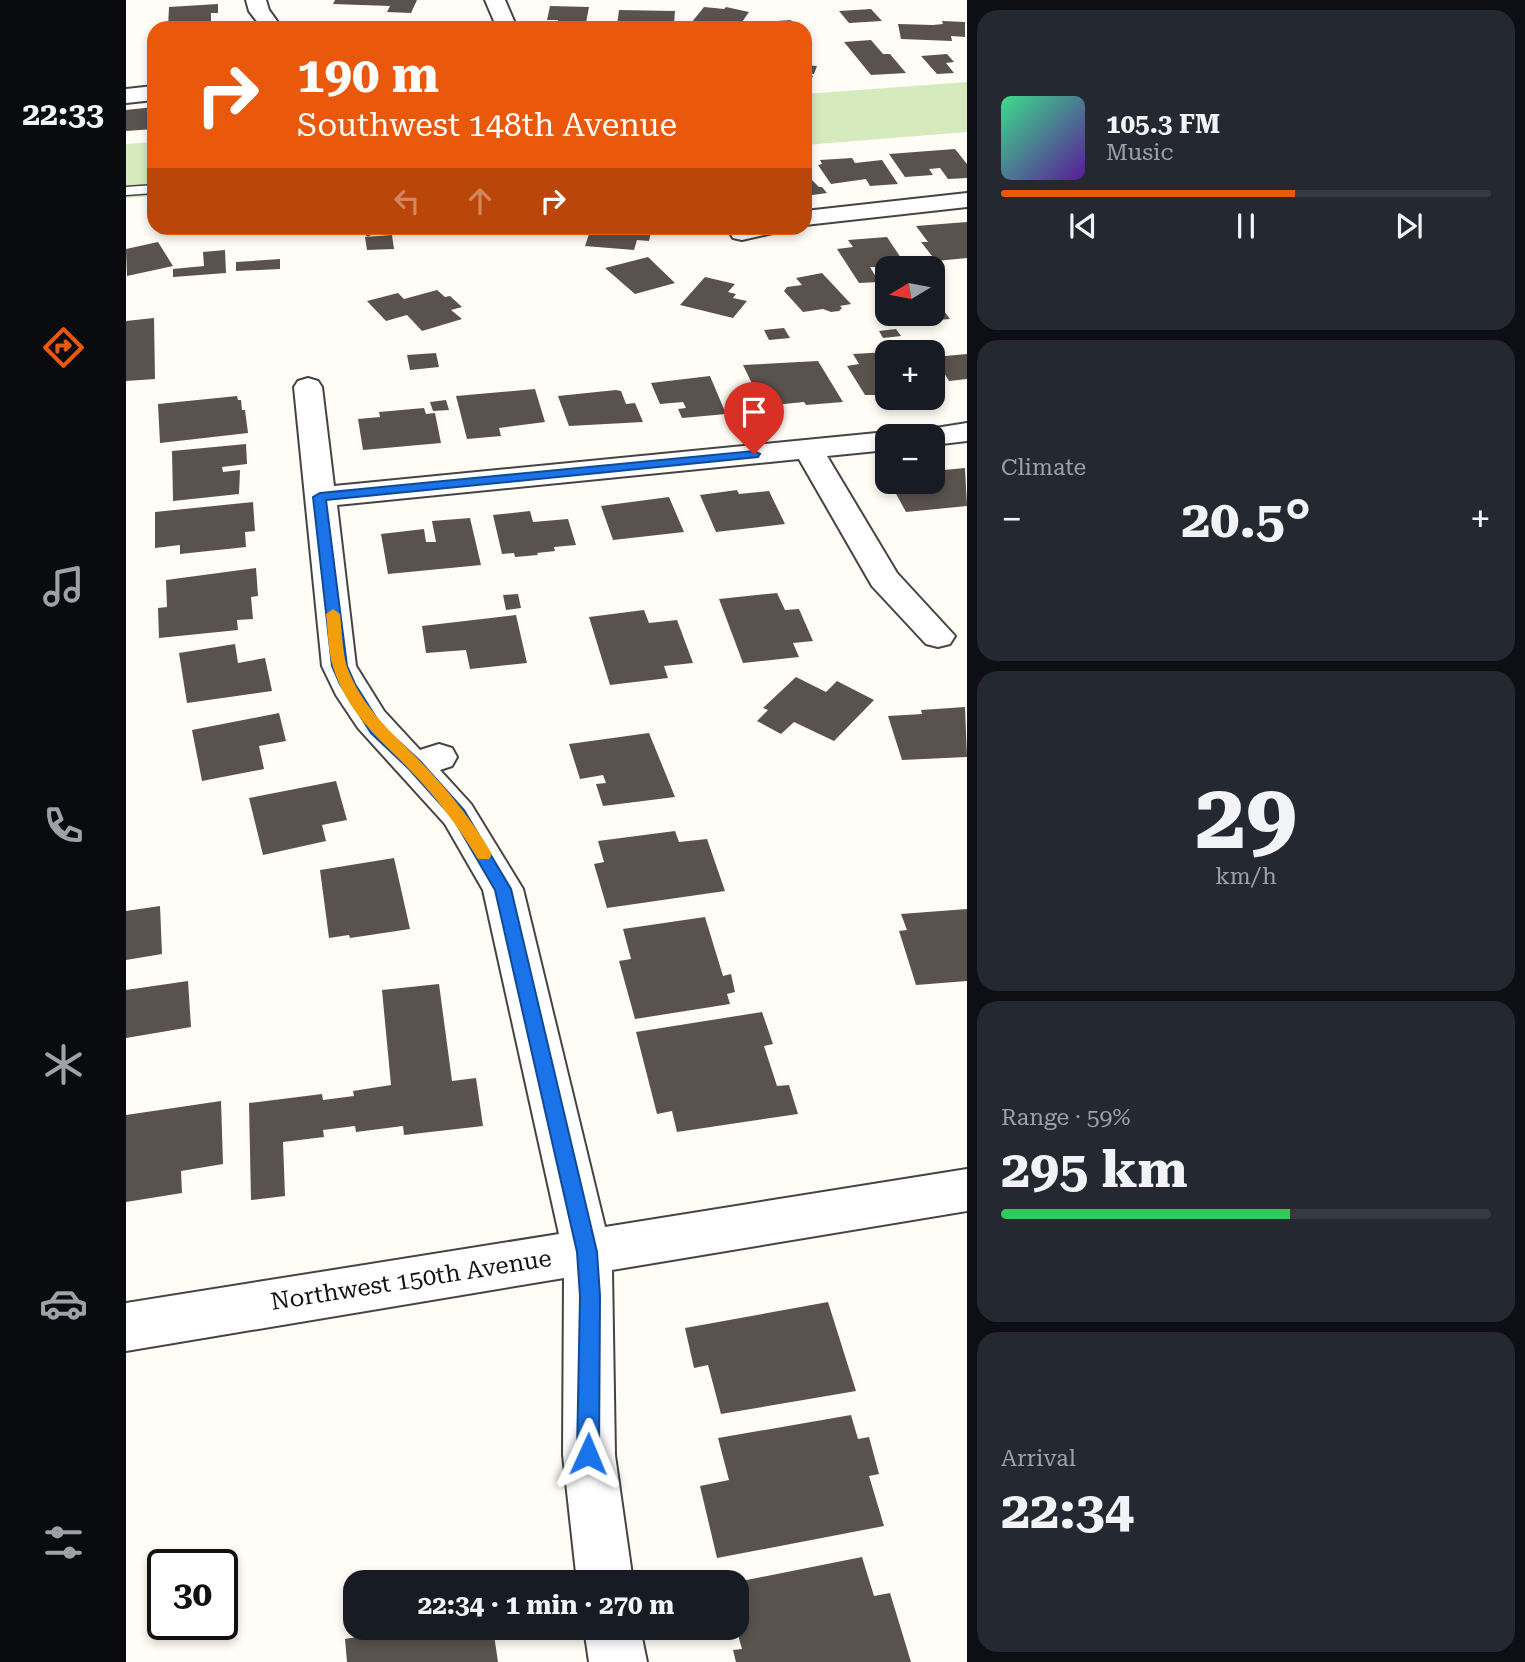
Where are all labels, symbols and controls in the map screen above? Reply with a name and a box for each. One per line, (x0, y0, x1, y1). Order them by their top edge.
text: 190 m (297, 47, 439, 104)
icon: right (182, 49, 273, 140)
text: 22:33 (22, 95, 104, 133)
text: Southwest 148th Avenue (297, 106, 677, 144)
text: 105.3 FM (1106, 109, 1220, 139)
text: Music (1106, 139, 1173, 166)
icon: left (388, 182, 426, 220)
icon: ahead (461, 182, 499, 220)
icon: right (534, 182, 572, 220)
icon: previous (1064, 207, 1102, 245)
icon: pause (1227, 207, 1265, 245)
icon: next (1390, 207, 1428, 245)
north arrow (875, 256, 945, 326)
map controls (875, 256, 945, 494)
icon: directions (39, 323, 88, 372)
button: + (875, 340, 945, 410)
pin (724, 382, 784, 454)
icon: arrive (735, 393, 773, 431)
button: − (875, 424, 945, 494)
text: Climate (1001, 454, 1086, 481)
text: 20.5° (1181, 489, 1311, 550)
text: − (1001, 497, 1022, 541)
text: + (1470, 497, 1491, 541)
icon: music (39, 562, 88, 611)
text: 29 (1195, 764, 1297, 870)
icon: phone (39, 801, 88, 850)
text: km/h (1215, 863, 1277, 890)
icon: climate (39, 1040, 88, 1089)
text: Range · 59% (1001, 1104, 1130, 1131)
text: 295 km (1001, 1139, 1188, 1200)
street label: Northwest 150th Avenue (269, 1244, 553, 1316)
icon: car (39, 1279, 88, 1328)
position arrow (551, 1417, 625, 1491)
text: Arrival (1001, 1445, 1076, 1472)
text: 22:34 (1001, 1480, 1134, 1541)
icon: filters (39, 1518, 88, 1567)
speed limit sign: 30 (147, 1549, 238, 1640)
text: 22:34 · 1 min · 270 m (418, 1590, 674, 1620)

